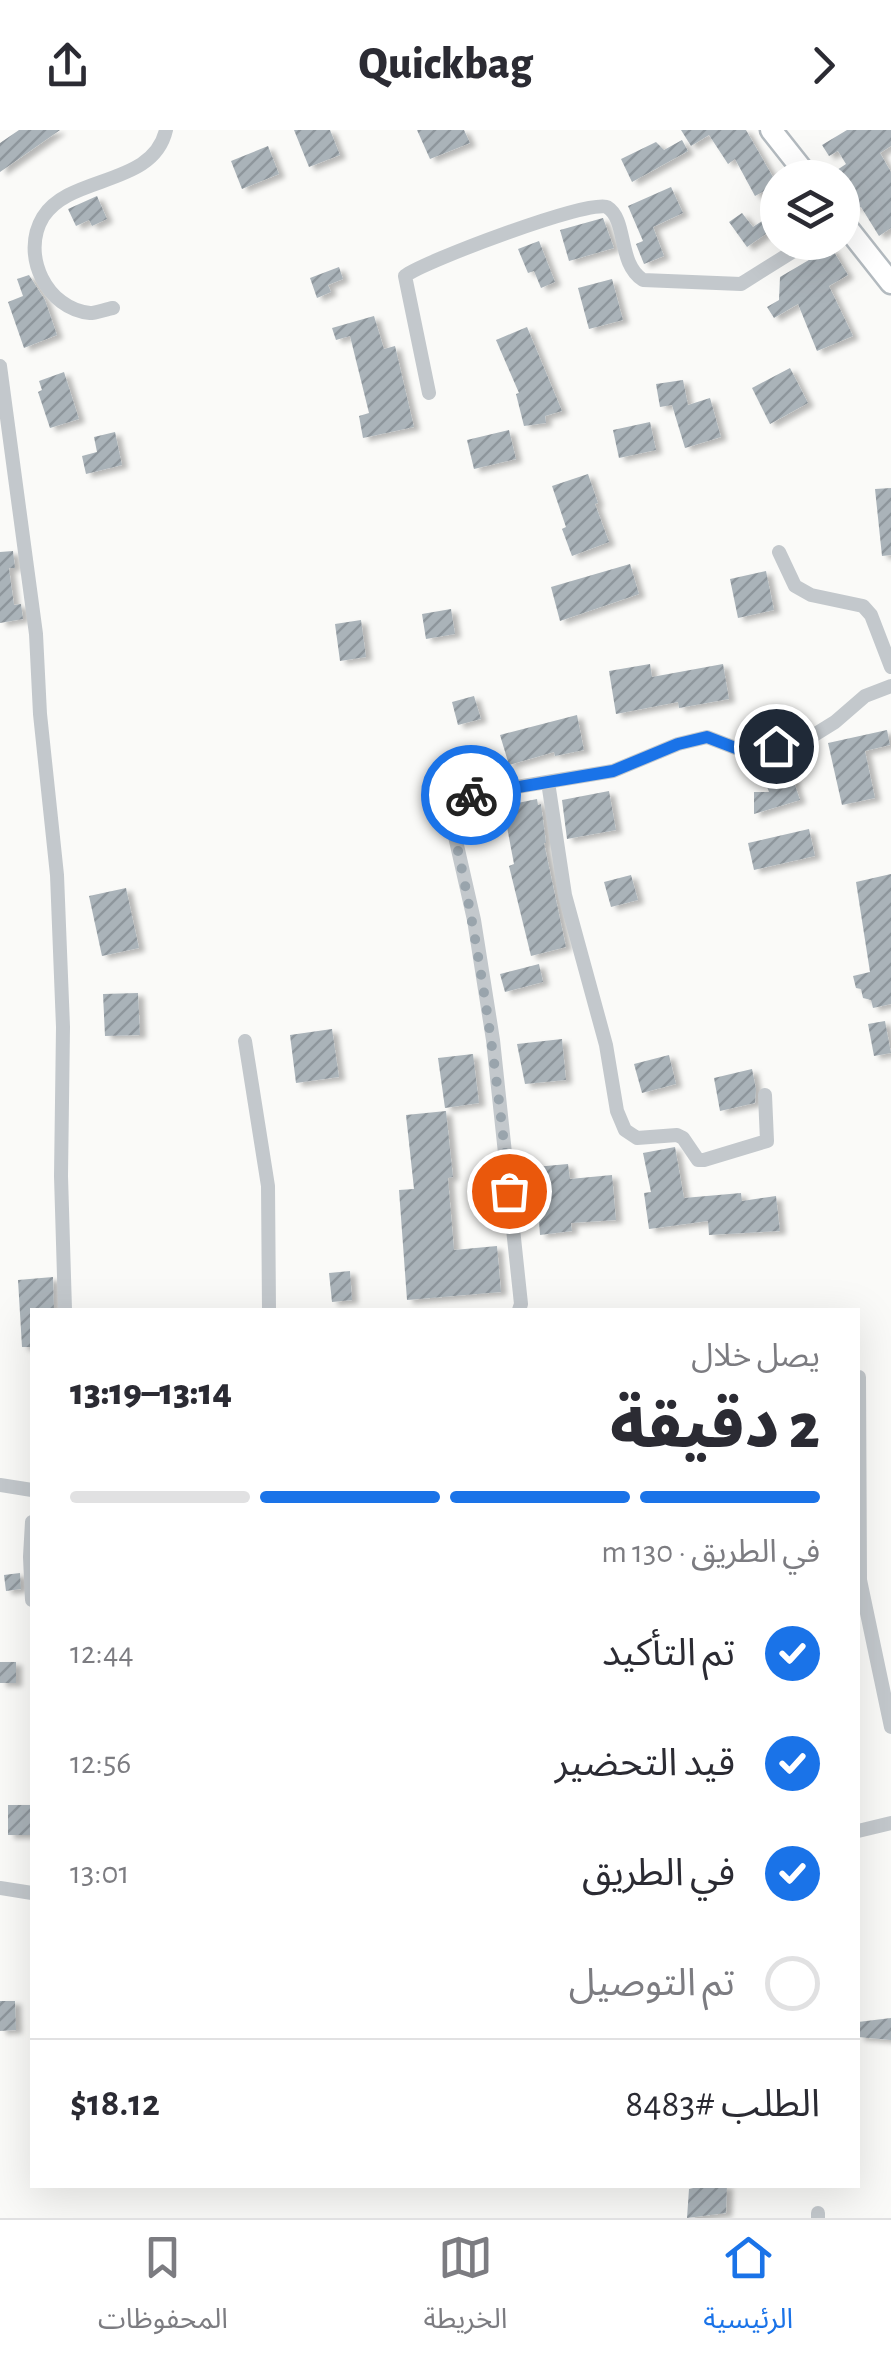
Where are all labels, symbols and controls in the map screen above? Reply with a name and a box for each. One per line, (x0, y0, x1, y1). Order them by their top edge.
icon: share (40, 38, 95, 93)
icon: forward (796, 38, 851, 93)
text: Quickbag (358, 42, 533, 87)
map controls (760, 160, 860, 260)
button: layers (760, 160, 860, 260)
pin (734, 704, 819, 789)
icon: home (749, 719, 804, 774)
courier (421, 745, 521, 845)
icon: bike (444, 768, 499, 823)
pin (467, 1149, 552, 1234)
icon: bag (482, 1164, 537, 1219)
text: يصل خلال (691, 1340, 820, 1372)
text: 13:14–13:19 (70, 1374, 232, 1412)
text: 2 دقيقة (610, 1395, 820, 1460)
text: في الطريق · 130 m (601, 1536, 820, 1568)
icon: check (765, 1626, 820, 1681)
text: تم التأكيد (602, 1635, 735, 1673)
text: 12:44 (70, 1637, 134, 1669)
icon: check (765, 1736, 820, 1791)
text: قيد التحضير (555, 1745, 735, 1783)
text: 12:56 (70, 1747, 131, 1779)
icon: check (765, 1846, 820, 1901)
text: في الطريق (582, 1855, 735, 1893)
text: 13:01 (70, 1857, 129, 1889)
text: تم التوصيل (569, 1965, 735, 2003)
text: $18.12 (70, 2085, 160, 2123)
text: الطلب #8483 (625, 2086, 820, 2124)
tab: المحفوظات (98, 2230, 228, 2349)
tab: الخريطة (424, 2230, 507, 2349)
tab: الرئيسية (703, 2230, 793, 2349)

